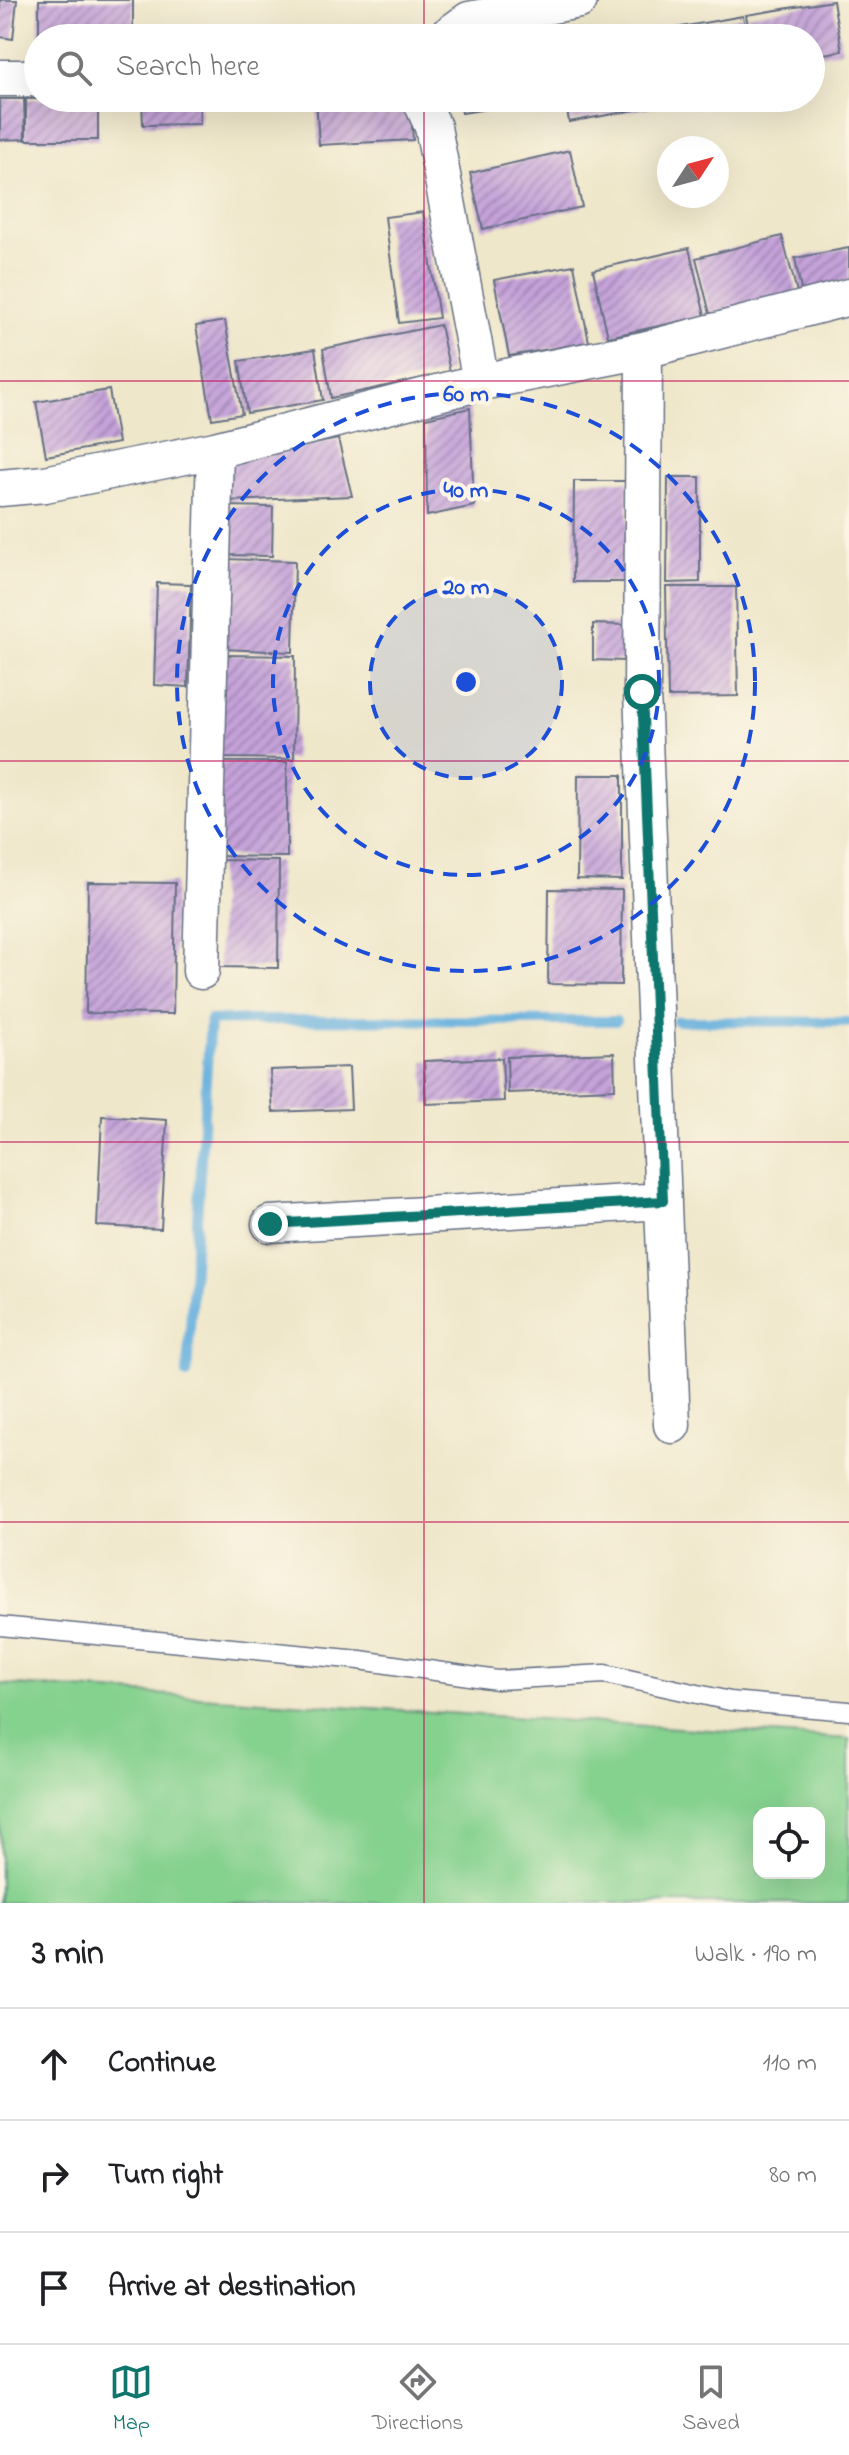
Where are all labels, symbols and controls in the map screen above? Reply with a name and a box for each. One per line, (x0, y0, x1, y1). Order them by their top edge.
search box (24, 24, 825, 112)
icon: search (52, 46, 96, 90)
text: Search here (116, 46, 260, 90)
north arrow (657, 136, 729, 208)
text: 60 m (443, 378, 489, 413)
text: 40 m (444, 474, 489, 509)
text: 20 m (442, 571, 490, 606)
centre of rings (452, 668, 480, 696)
route start (624, 674, 660, 710)
route end (252, 1206, 288, 1242)
map controls (753, 1807, 825, 1879)
button: locate (753, 1807, 825, 1879)
text: 3 min (32, 1930, 104, 1980)
text: Walk · 190 m (695, 1936, 817, 1974)
icon: ahead (32, 2042, 76, 2086)
text: Continue (108, 2042, 216, 2086)
text: 110 m (763, 2045, 817, 2083)
icon: right (32, 2154, 76, 2198)
text: Turn right (108, 2154, 223, 2198)
text: 80 m (769, 2157, 817, 2195)
icon: arrive (32, 2266, 76, 2310)
text: Arrive at destination (108, 2266, 356, 2310)
tab: Map (109, 2360, 153, 2440)
tab: Directions (372, 2360, 463, 2440)
tab: Saved (682, 2360, 740, 2440)

